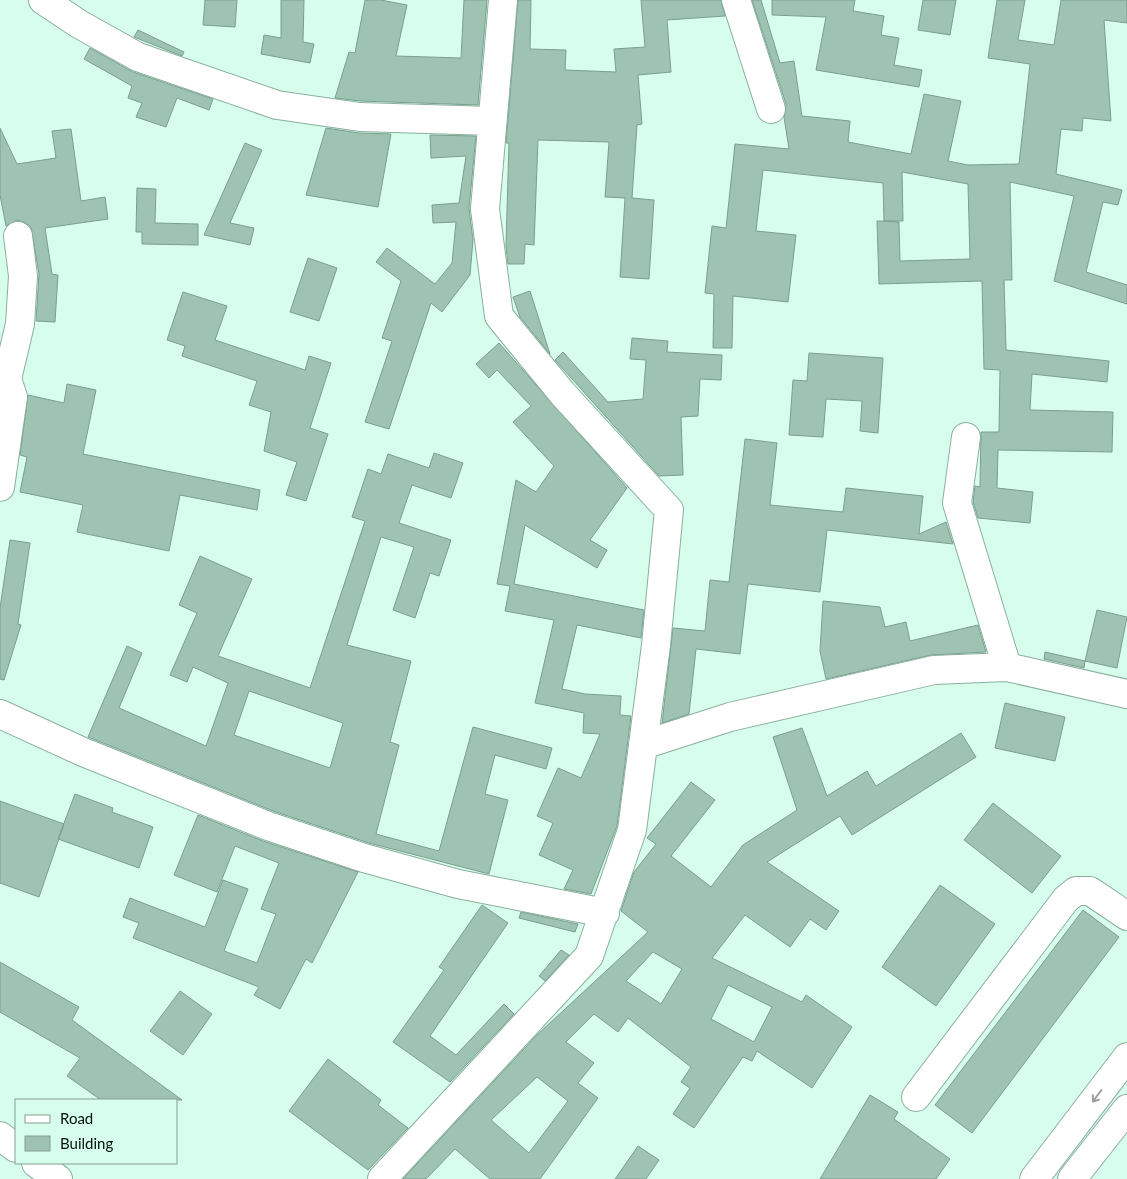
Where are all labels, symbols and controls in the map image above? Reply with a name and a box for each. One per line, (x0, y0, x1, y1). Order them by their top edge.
one-way arrow (1092, 1089, 1103, 1102)
legend (15, 1099, 178, 1164)
text: Road (60, 1109, 93, 1127)
text: Building (60, 1134, 113, 1152)

